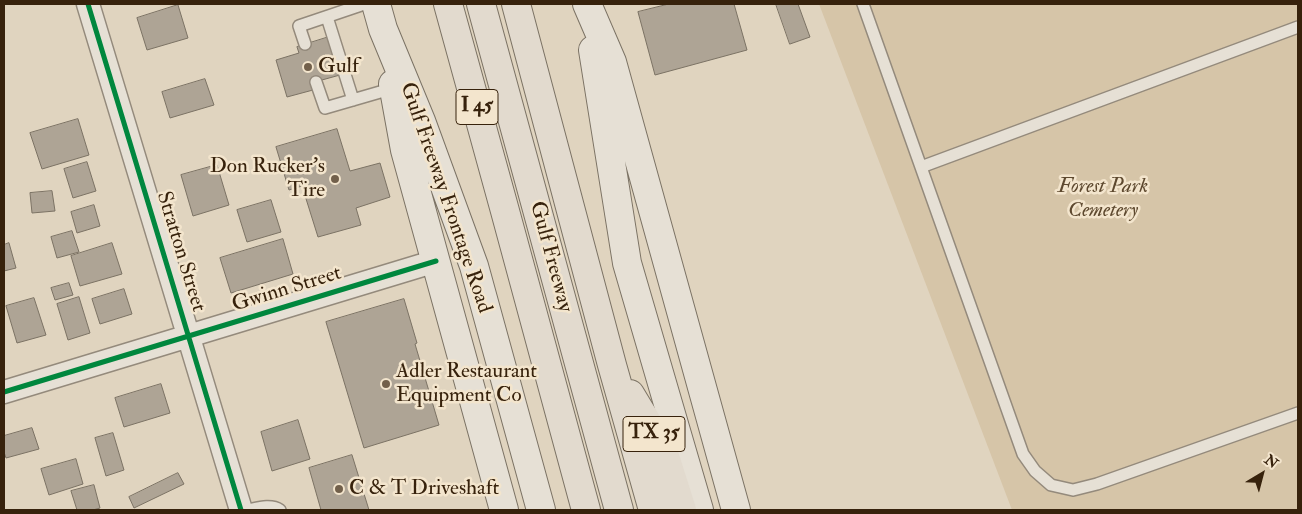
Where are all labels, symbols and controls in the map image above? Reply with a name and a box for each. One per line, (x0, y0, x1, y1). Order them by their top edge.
place label: Gulf (318, 54, 359, 80)
marker: Gulf (302, 61, 314, 73)
street label: Gulf Freeway Frontage Road (394, 79, 496, 317)
road number: I 45 (456, 90, 498, 124)
place label: Don Rucker's Tire (210, 154, 325, 204)
marker: Don Rucker's Tire (329, 173, 341, 185)
park label: Forest Park Cemetery (1058, 174, 1148, 224)
street label: Stratton Street (150, 189, 210, 315)
street label: Gulf Freeway (523, 199, 577, 315)
street label: Gwinn Street (229, 261, 345, 319)
place label: Adler Restaurant Equipment Co (396, 359, 537, 409)
marker: Adler Restaurant Equipment Co (380, 378, 392, 390)
road number: TX 35 (623, 416, 685, 452)
north arrow (1237, 449, 1287, 499)
text: N (1261, 451, 1281, 472)
place label: C & T Driveshaft (349, 476, 499, 502)
marker: C & T Driveshaft (333, 483, 345, 495)

